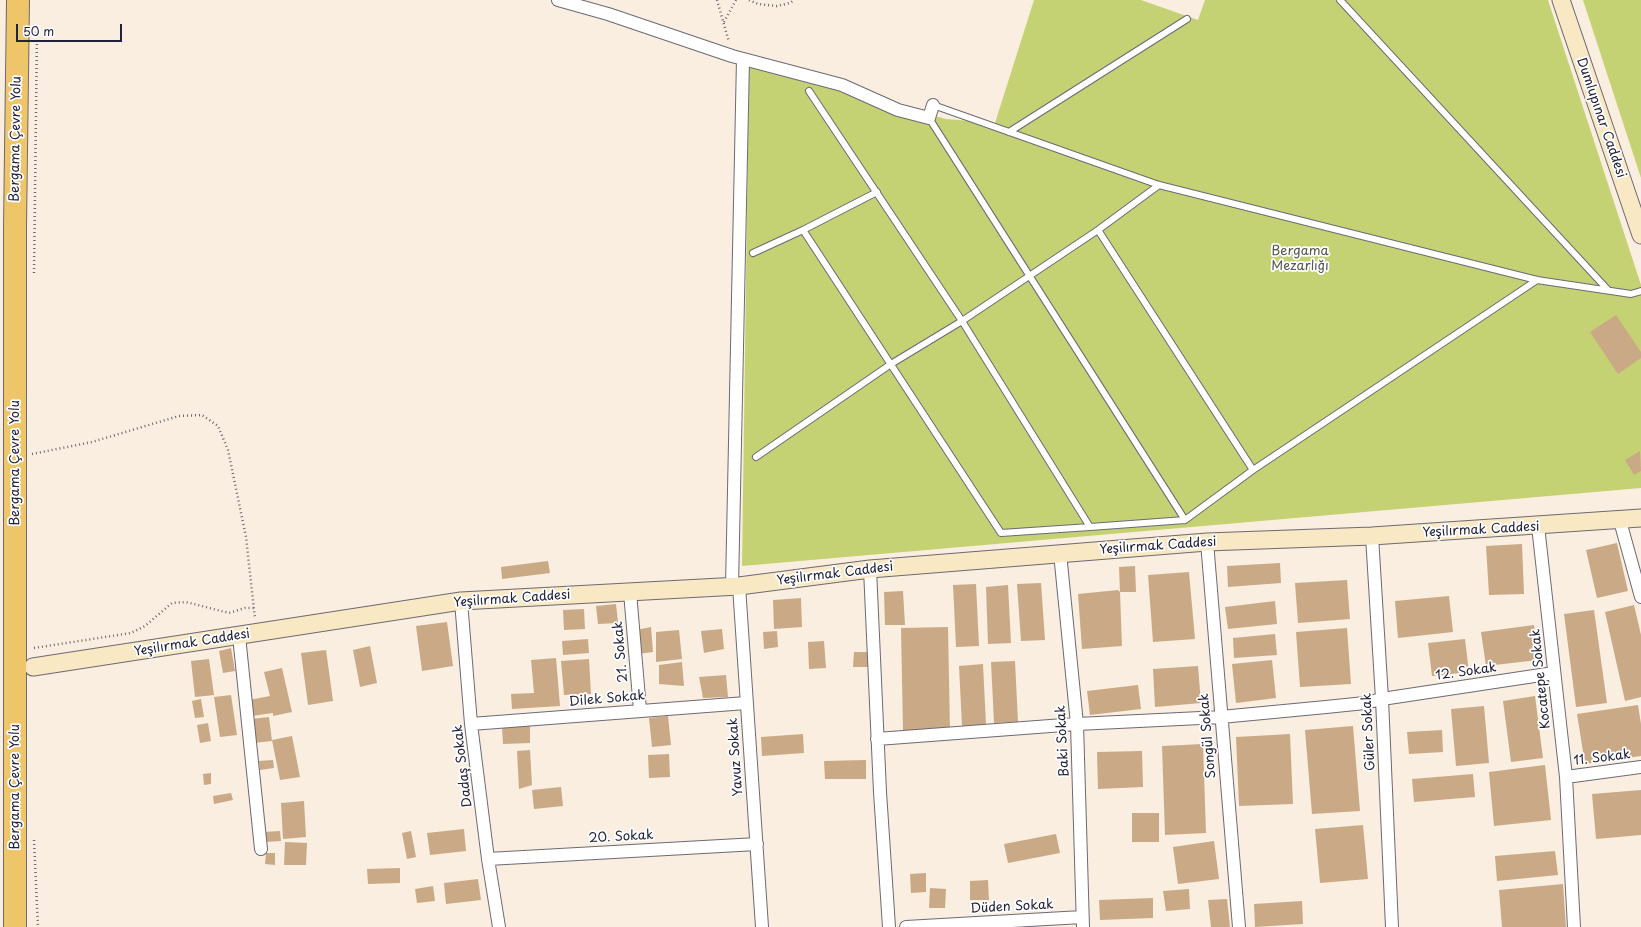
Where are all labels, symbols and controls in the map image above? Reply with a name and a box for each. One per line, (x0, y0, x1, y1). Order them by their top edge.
scale bar (18, 16, 124, 42)
text: 50 m (23, 22, 54, 40)
street label: Dumlupınar Caddesi (1573, 56, 1629, 180)
street label: Bergama Çevre Yolu (7, 76, 25, 202)
park label: Bergama Mezarlığı (1271, 243, 1329, 274)
street label: Bergama Çevre Yolu (7, 400, 23, 526)
street label: Yeşilırmak Caddesi (1422, 519, 1540, 541)
street label: Yeşilırmak Caddesi (1099, 534, 1217, 558)
street label: Yeşilırmak Caddesi (776, 559, 894, 589)
street label: Yeşilırmak Caddesi (453, 587, 571, 611)
street label: 21. Sokak (611, 621, 631, 683)
street label: Yeşilırmak Caddesi (133, 626, 251, 660)
street label: Kocatepe Sokak (1528, 628, 1554, 730)
street label: 12. Sokak (1434, 660, 1498, 684)
street label: Dilek Sokak (568, 688, 646, 710)
street label: Songül Sokak (1197, 693, 1219, 779)
street label: Güler Sokak (1359, 693, 1379, 771)
street label: Baki Sokak (1053, 705, 1073, 777)
street label: Yavuz Sokak (725, 717, 747, 797)
street label: Bergama Çevre Yolu (7, 724, 23, 850)
street label: Dadaş Sokak (450, 724, 476, 808)
street label: 11. Sokak (1573, 747, 1631, 769)
street label: 20. Sokak (588, 828, 654, 846)
street label: Düden Sokak (970, 897, 1054, 917)

